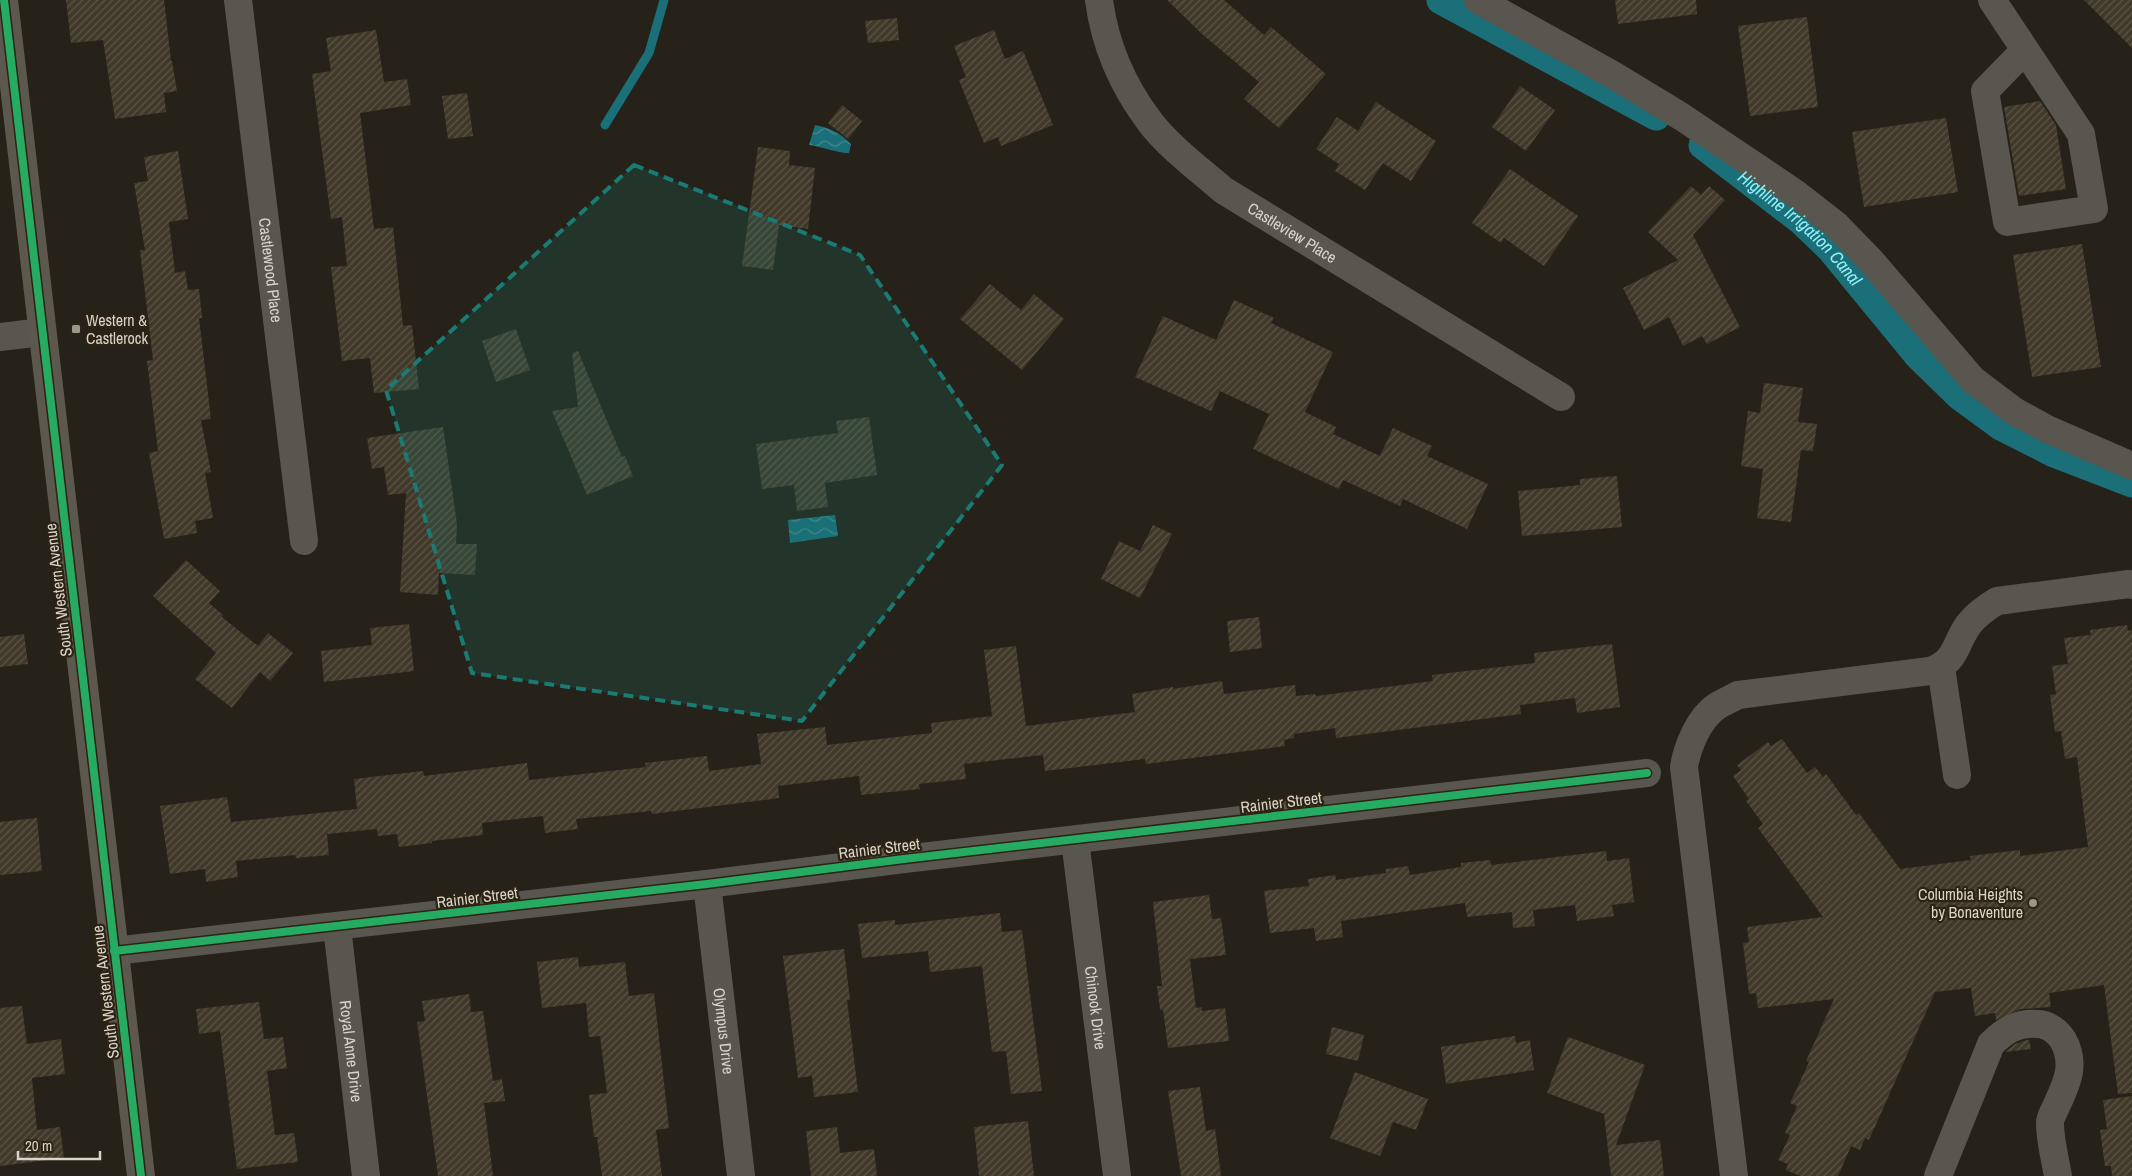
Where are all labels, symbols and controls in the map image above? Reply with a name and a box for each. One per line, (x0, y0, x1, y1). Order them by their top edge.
water label: Highline Irrigation Canal (1733, 164, 1869, 291)
street label: Castleview Place (1244, 197, 1341, 268)
street label: Castlewood Place (254, 217, 288, 323)
place label: Western & Castlerock (86, 309, 148, 349)
marker: Western & Castlerock (70, 323, 82, 335)
street label: South Western Avenue (39, 522, 77, 658)
street label: Rainier Street (1239, 786, 1323, 818)
street label: Rainier Street (837, 832, 921, 864)
street label: Rainier Street (435, 881, 519, 913)
place label: Columbia Heights by Bonaventure (1918, 883, 2023, 923)
marker: Columbia Heights by Bonaventure (2027, 897, 2039, 909)
street label: South Western Avenue (86, 924, 124, 1060)
street label: Chinook Drive (1080, 965, 1112, 1051)
street label: Olympus Drive (708, 987, 740, 1075)
street label: Royal Anne Drive (335, 999, 368, 1103)
scale bar (18, 1128, 100, 1160)
text: 20 m (25, 1135, 52, 1156)

